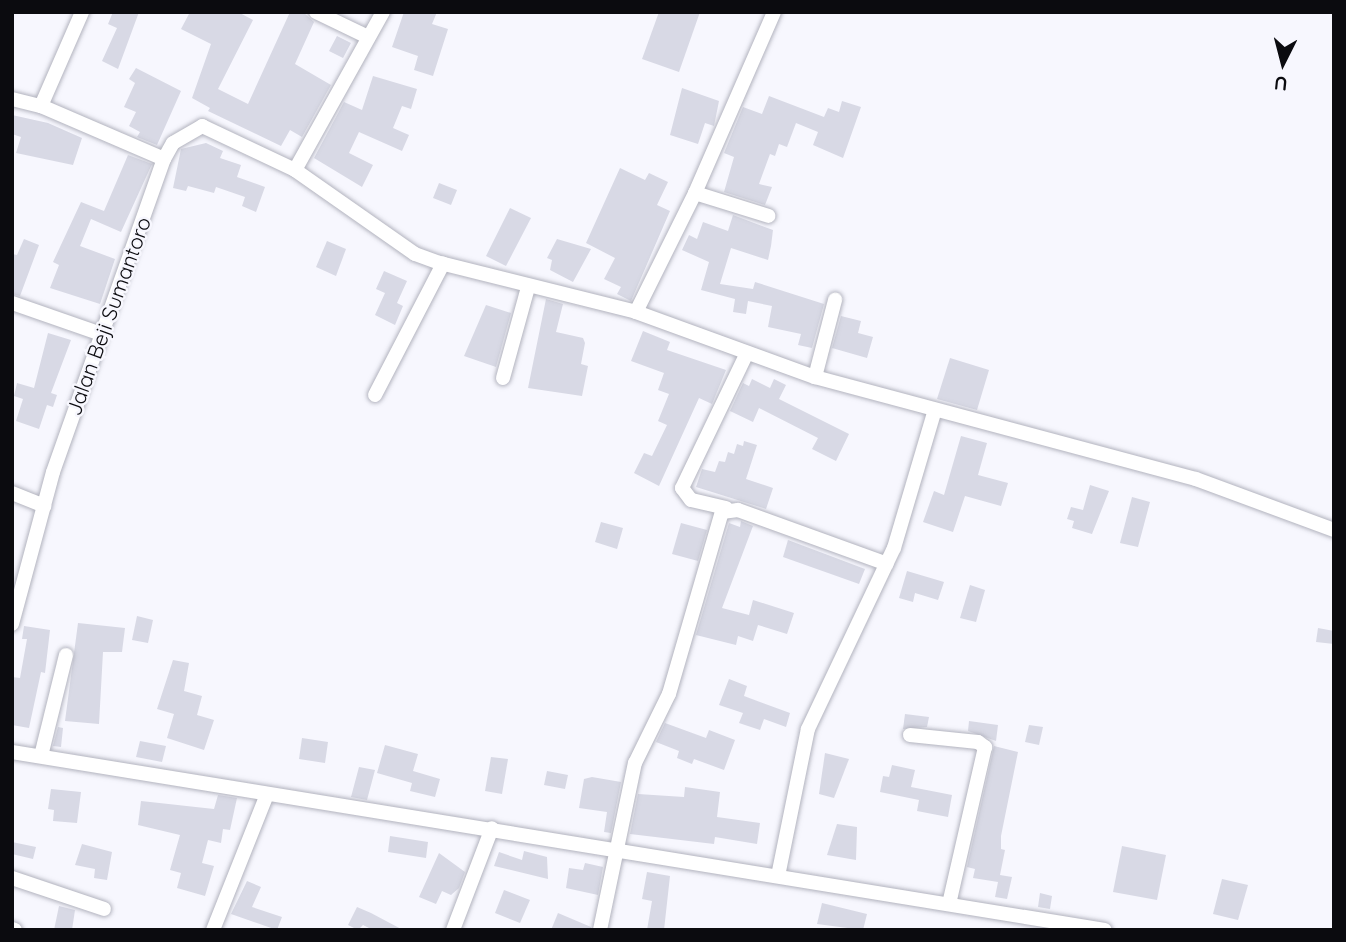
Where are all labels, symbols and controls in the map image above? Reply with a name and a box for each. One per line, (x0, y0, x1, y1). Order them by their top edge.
north arrow (1248, 28, 1318, 98)
text: U (1273, 71, 1289, 97)
street label: Jalan Beji Sumantoro (60, 213, 156, 419)

